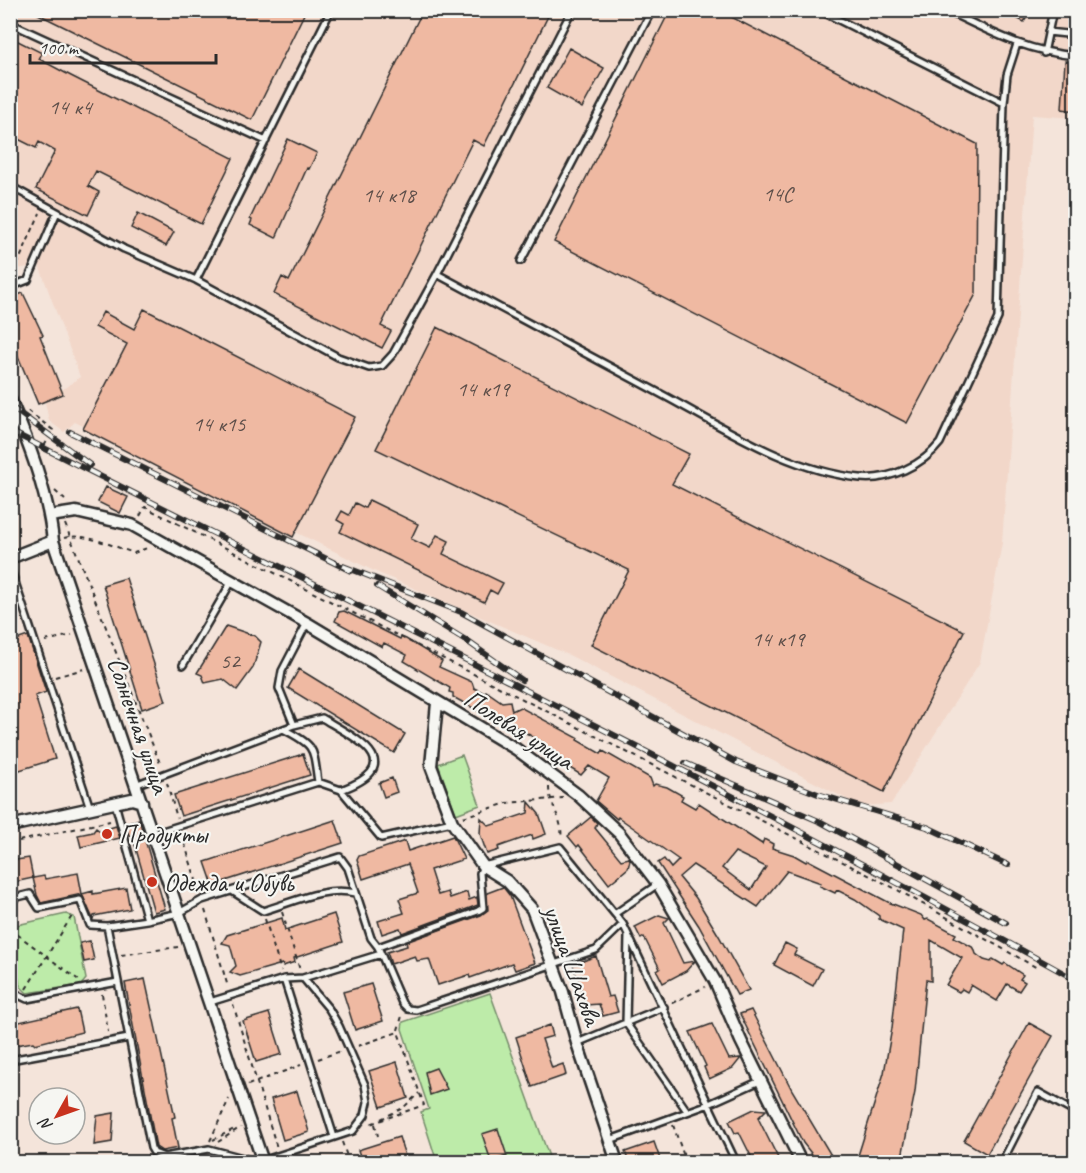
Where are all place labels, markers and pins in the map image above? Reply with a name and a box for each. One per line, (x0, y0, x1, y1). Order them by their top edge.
place label: Продукты (119, 818, 210, 851)
marker: Продукты (100, 827, 114, 841)
place label: Одежда и Обувь (164, 866, 295, 899)
marker: Одежда и Обувь (145, 875, 159, 889)

